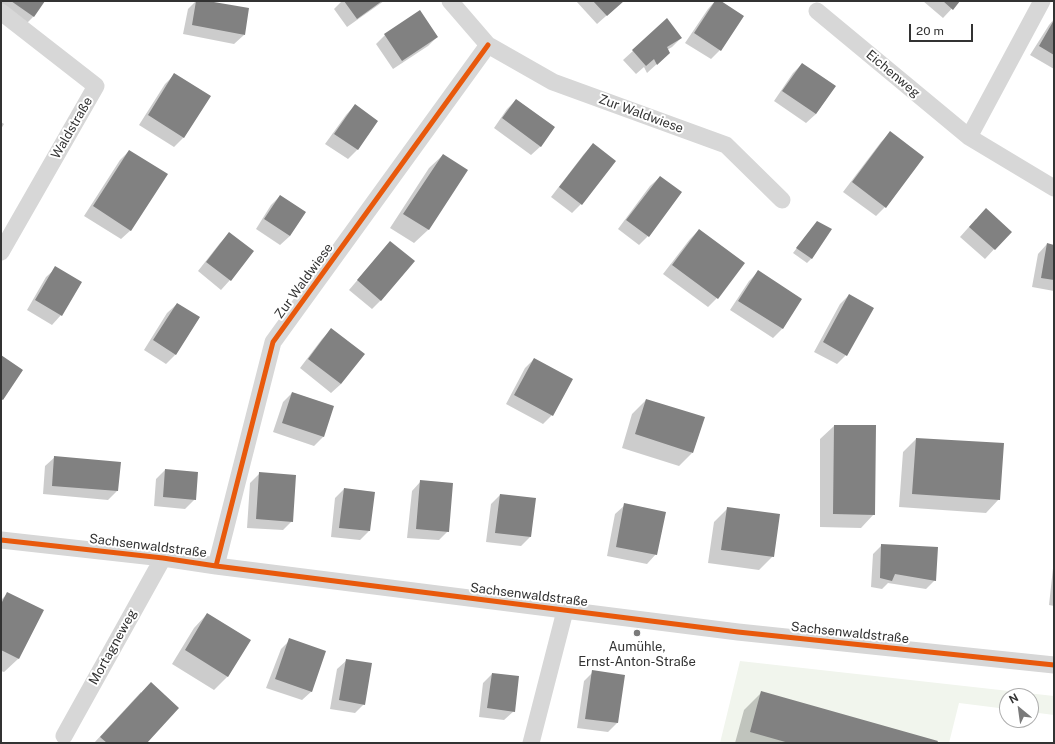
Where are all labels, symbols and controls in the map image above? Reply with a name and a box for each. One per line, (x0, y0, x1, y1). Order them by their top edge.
scale bar (911, 16, 975, 42)
text: 20 m (916, 24, 944, 38)
street label: Eichenweg (863, 47, 923, 101)
street label: Zur Waldwiese (596, 91, 686, 137)
street label: Waldstraße (48, 94, 96, 162)
street label: Zur Waldwiese (271, 240, 337, 322)
street label: Sachsenwaldstraße (88, 531, 208, 561)
street label: Sachsenwaldstraße (469, 580, 589, 610)
street label: Mortagneweg (86, 606, 140, 688)
street label: Sachsenwaldstraße (790, 619, 910, 647)
marker: Aumühle, Ernst-Anton-Straße (632, 628, 642, 638)
place label: Aumühle, Ernst-Anton-Straße (578, 639, 696, 670)
north arrow (999, 688, 1039, 728)
text: N (1007, 691, 1020, 706)

